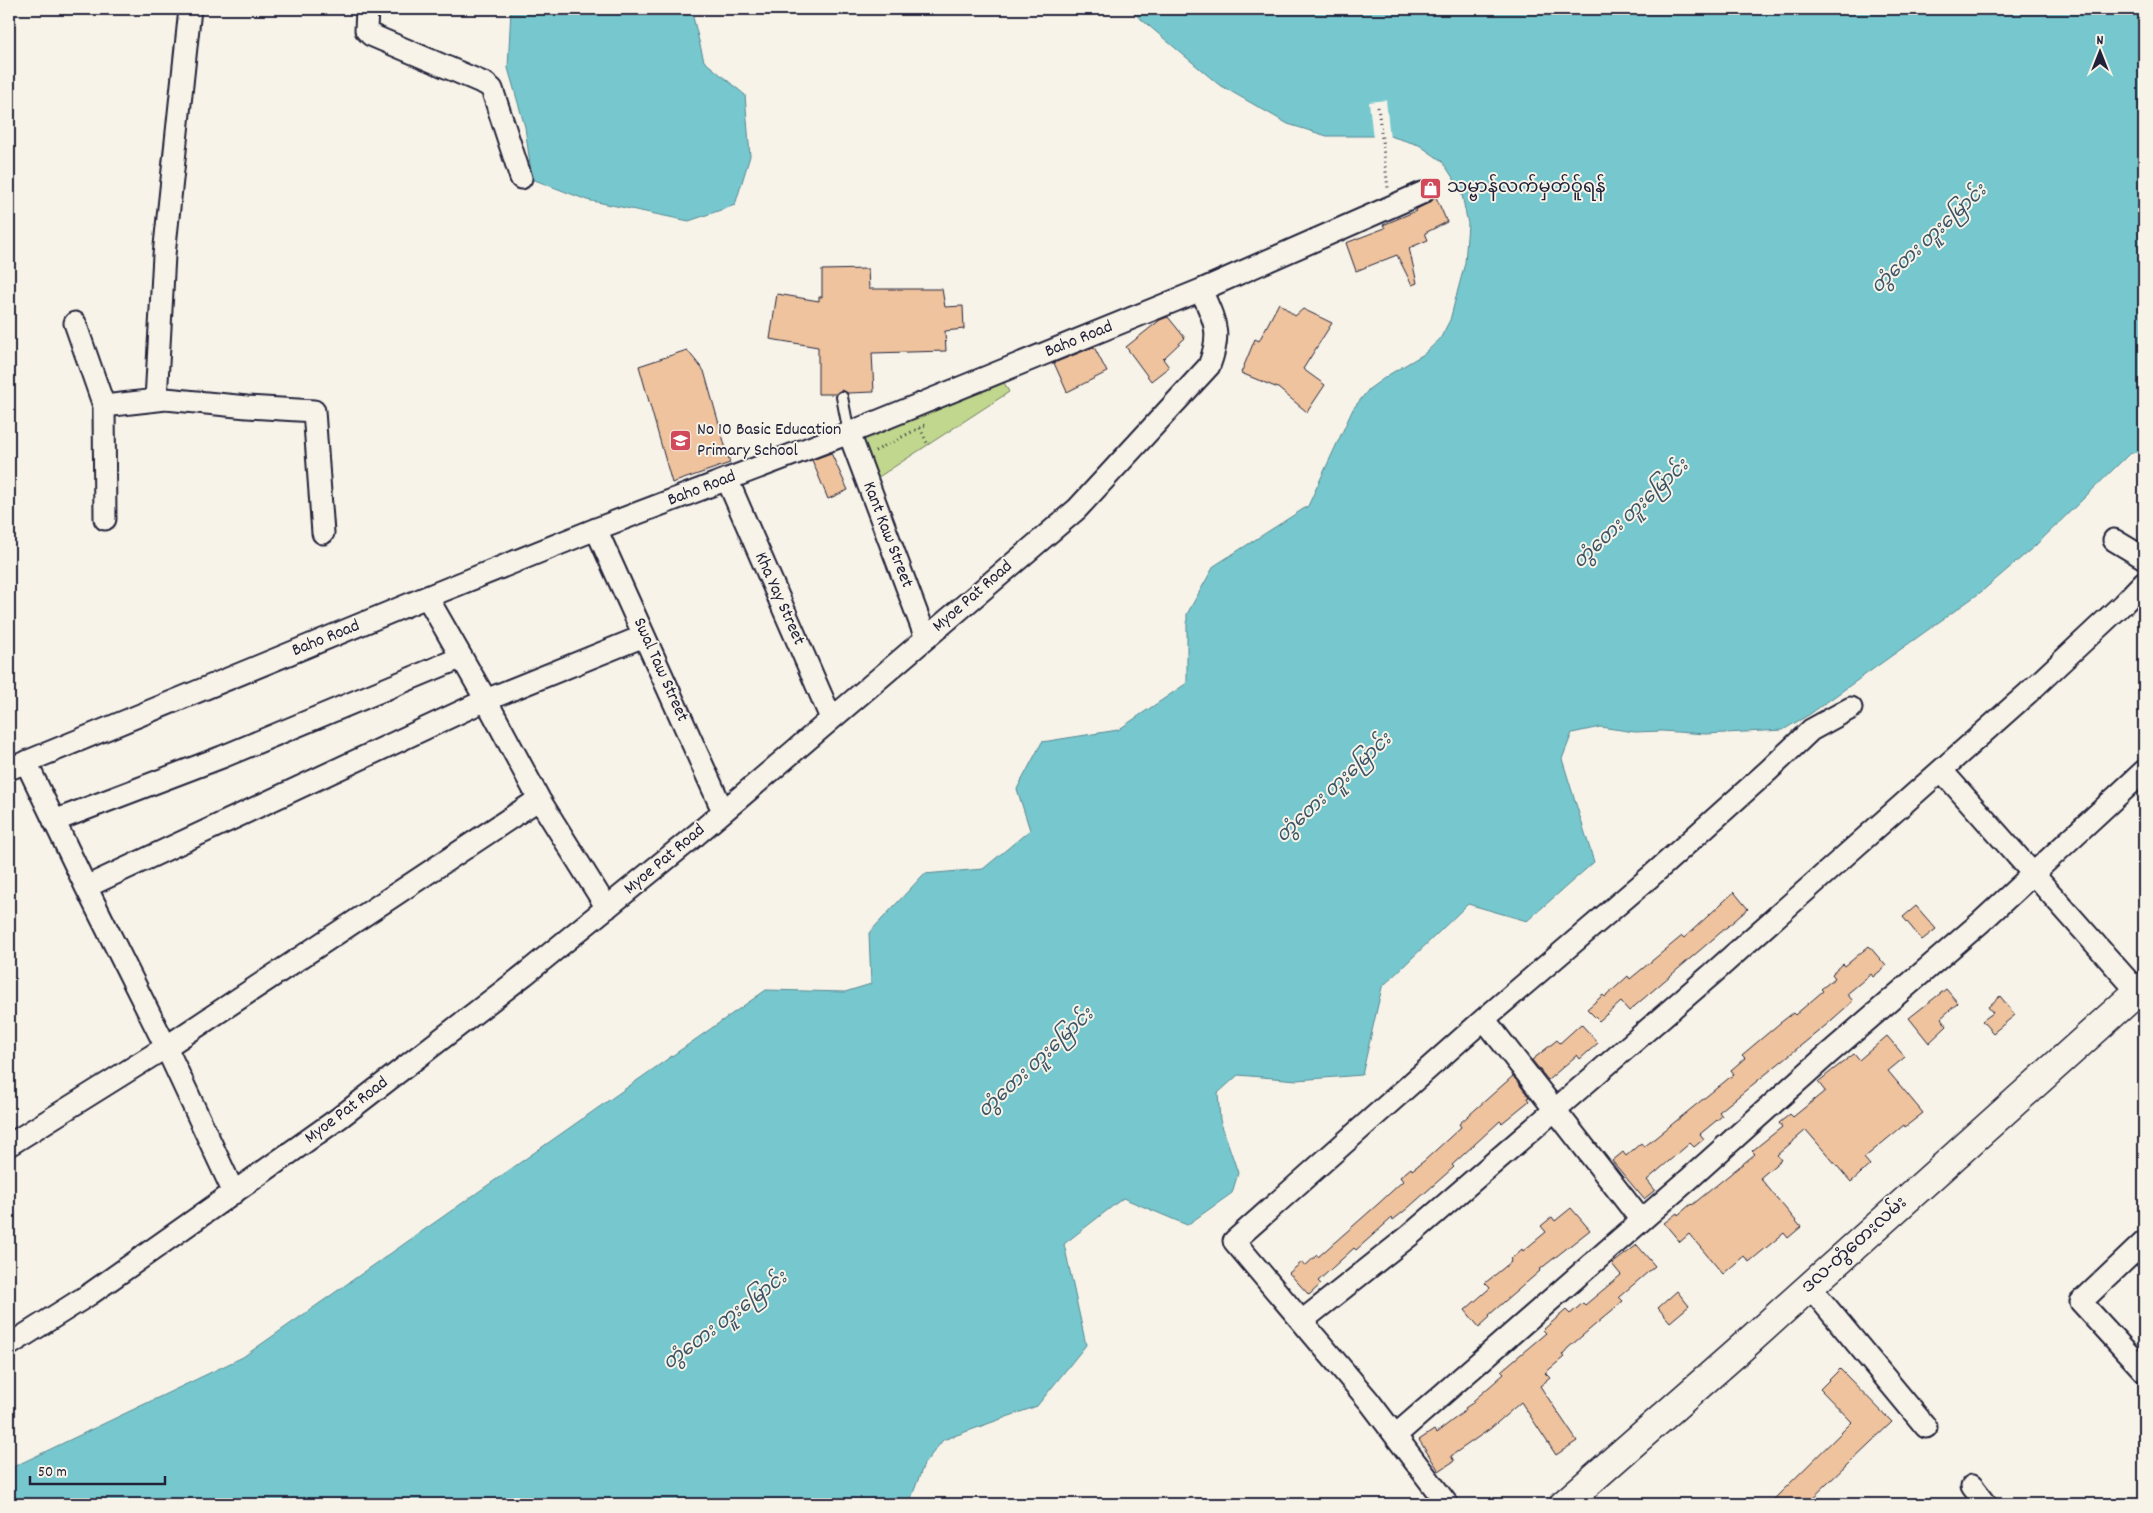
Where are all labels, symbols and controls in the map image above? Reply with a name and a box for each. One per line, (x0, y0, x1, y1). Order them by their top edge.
north arrow (2076, 28, 2126, 78)
text: N (2097, 31, 2104, 51)
place label: သမ္ဗာန်လက်မှတ်ဝ်ူရန် (1447, 173, 1606, 201)
shop icon: သမ္ဗာန်လက်မှတ်ဝ်ူရန် (1419, 176, 1443, 200)
water label: တွံတေး တူးမြောင်း (1864, 176, 1995, 301)
street label: Baho Road (1041, 315, 1117, 365)
place label: No 10 Basic Education Primary School (697, 418, 841, 464)
school or university icon: No 10 Basic Education Primary School (669, 428, 693, 452)
water label: တွံတေး တူးမြောင်း (1566, 451, 1697, 576)
street label: Baho Road (664, 465, 740, 513)
street label: Kant Kaw Street (855, 478, 919, 592)
street label: Kha Yay Street (747, 549, 811, 650)
street label: Myoe Pat Road (927, 555, 1019, 639)
street label: Baho Road (288, 614, 364, 664)
street label: Swal Taw Street (626, 614, 694, 726)
water label: တွံတေး တူးမြောင်း (1269, 725, 1400, 850)
street label: Myoe Pat Road (619, 819, 711, 901)
water label: တွံတေး တူးမြောင်း (971, 1000, 1102, 1125)
street label: Myoe Pat Road (300, 1071, 394, 1151)
street label: ဒလ-တွံတေးလမ်း (1795, 1190, 1913, 1300)
water label: တွံတေး တူးမြောင်း (656, 1263, 795, 1378)
scale bar (30, 1453, 165, 1485)
text: 50 m (38, 1462, 67, 1484)

